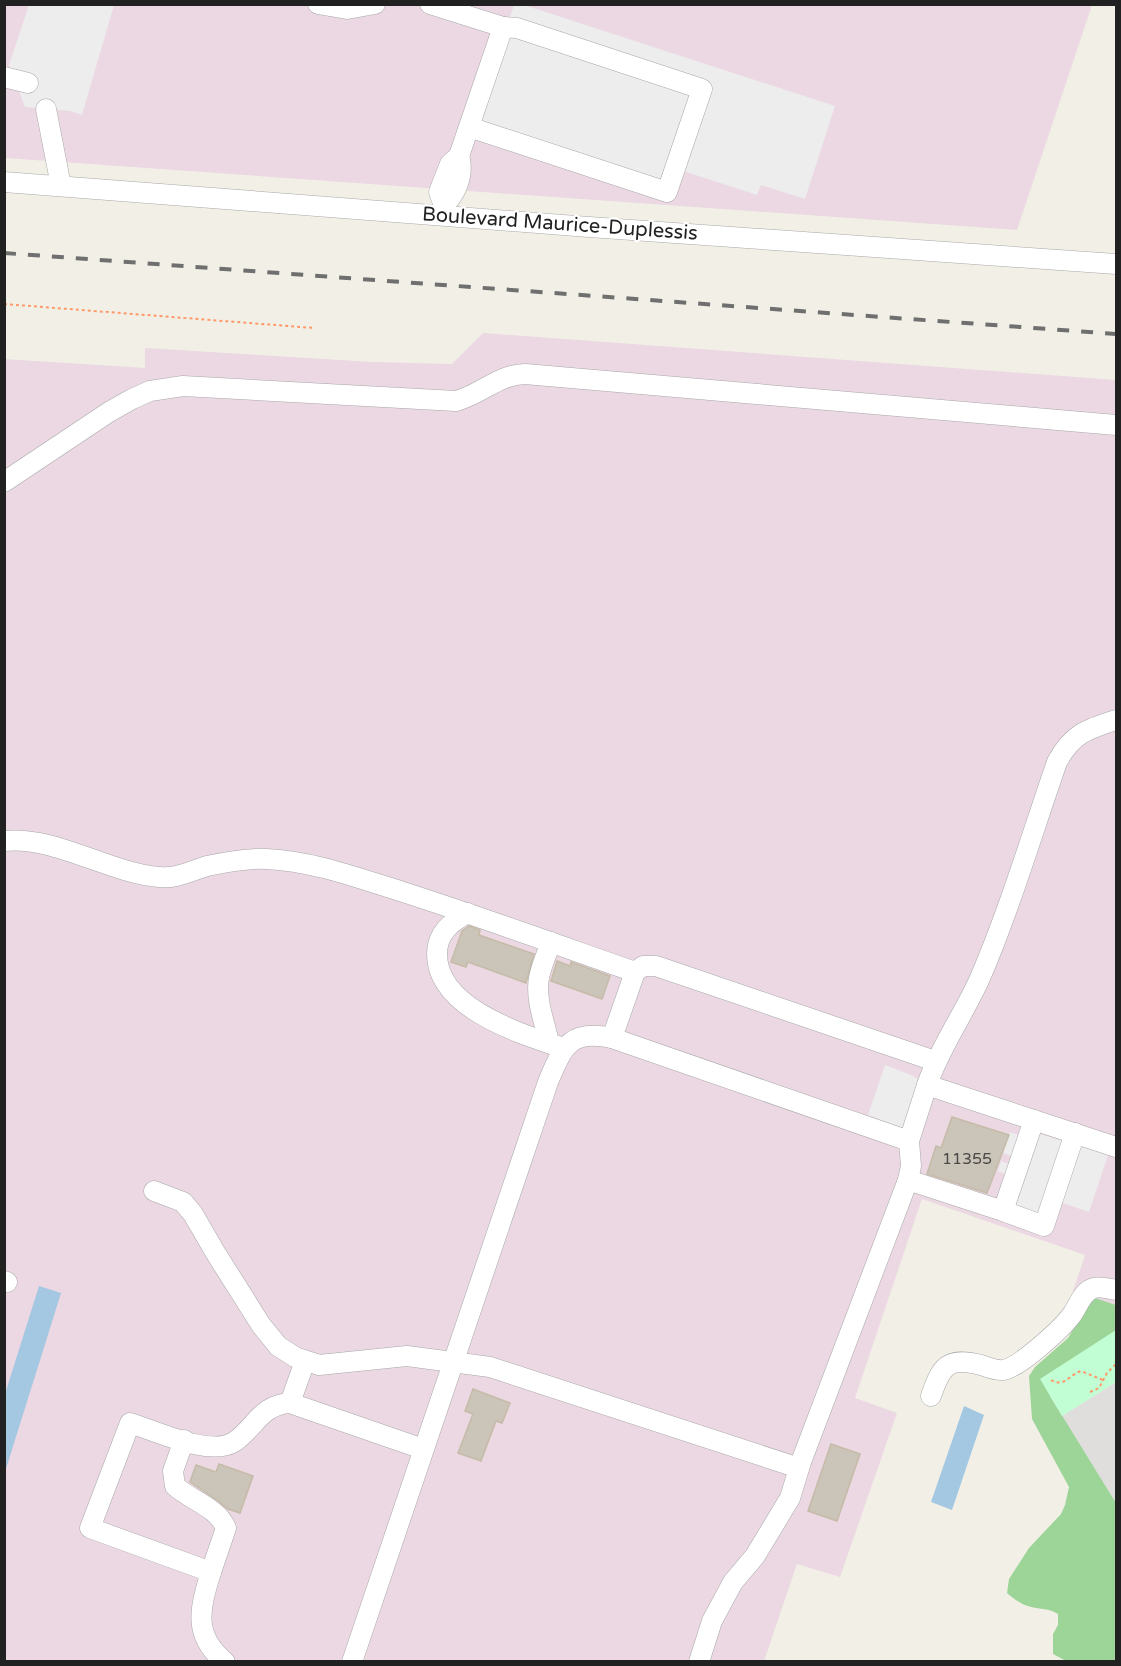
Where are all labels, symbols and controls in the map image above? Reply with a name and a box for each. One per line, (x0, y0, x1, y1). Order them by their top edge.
street label: Boulevard Maurice-Duplessis (421, 202, 699, 246)
house number: 11355 (942, 1149, 992, 1169)

